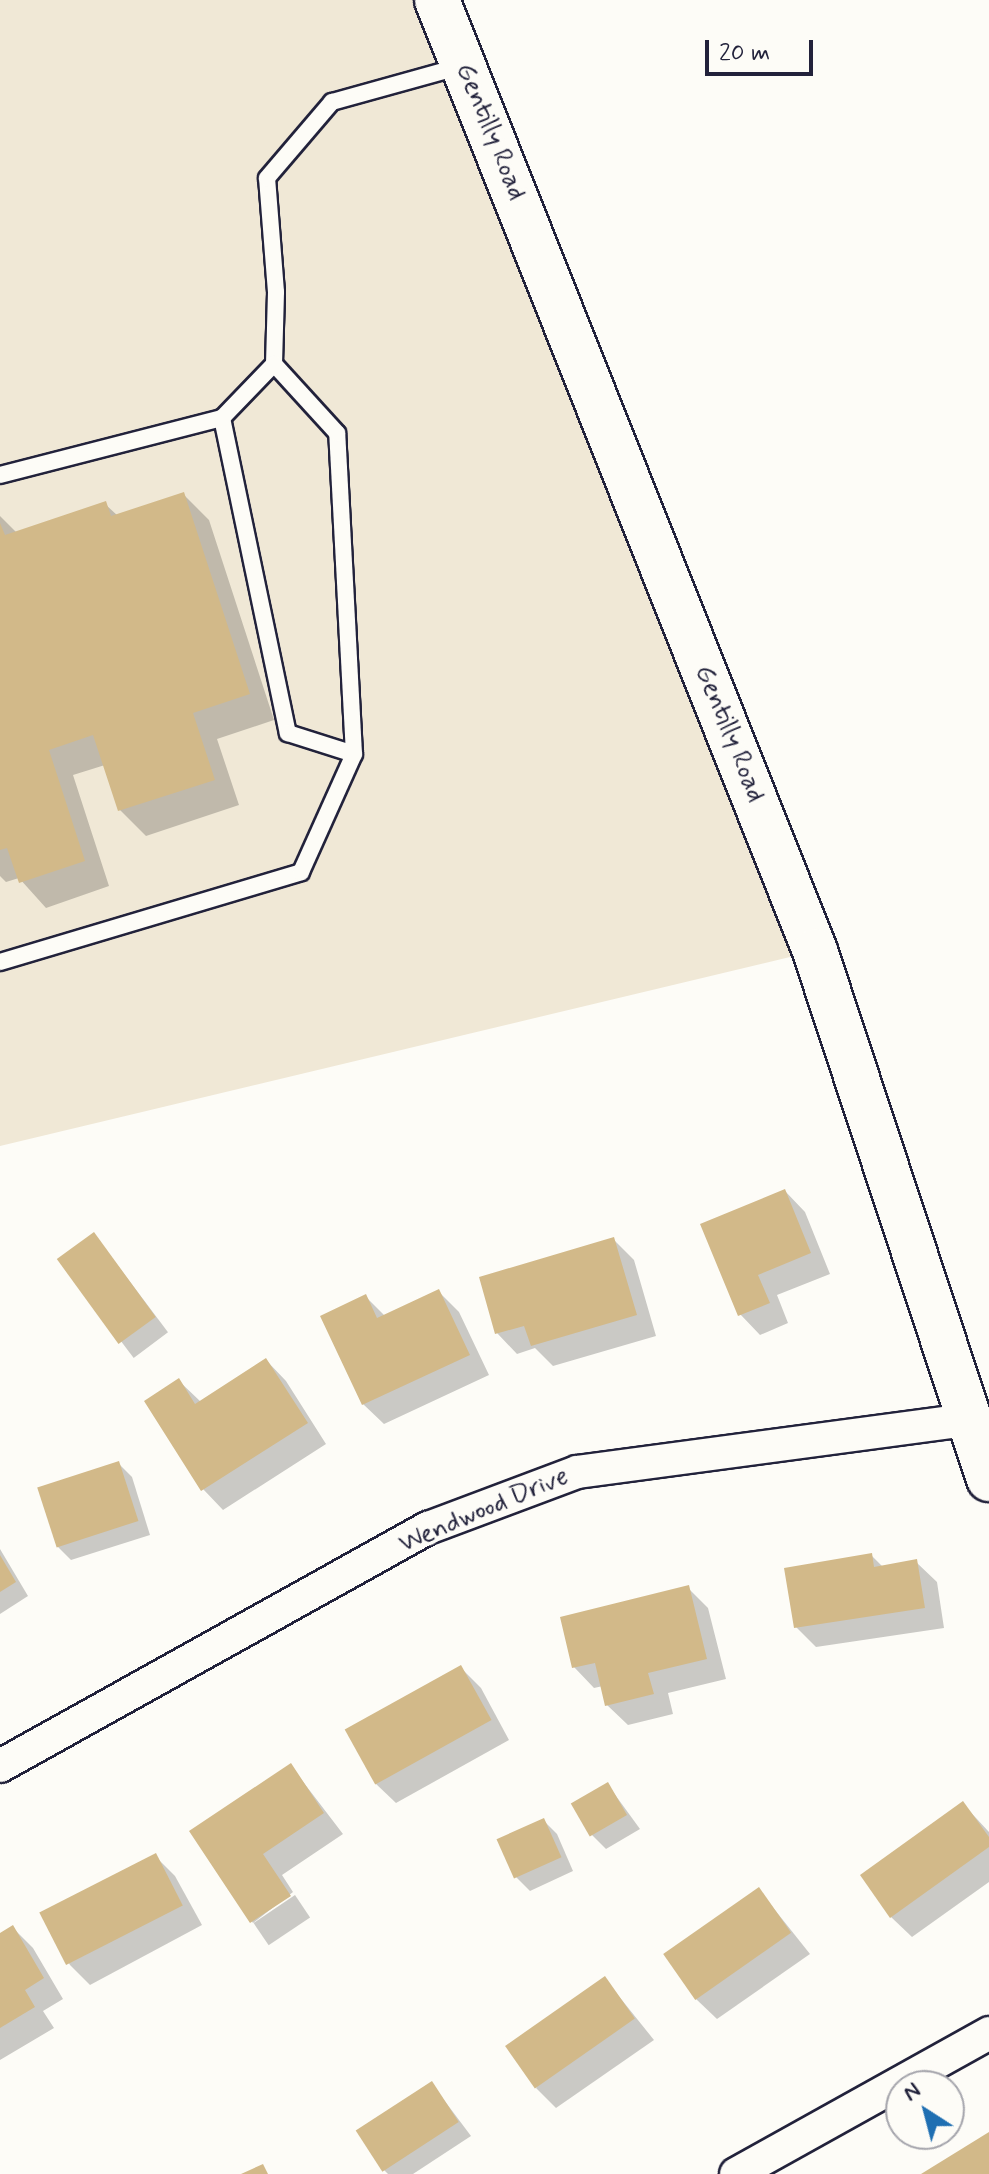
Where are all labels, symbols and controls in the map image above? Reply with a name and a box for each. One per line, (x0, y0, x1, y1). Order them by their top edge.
scale bar (709, 24, 817, 74)
text: 20 m (719, 38, 770, 69)
street label: Gentilly Road (448, 59, 532, 205)
street label: Gentilly Road (687, 661, 771, 807)
street label: Wendwood Drive (396, 1462, 572, 1560)
north arrow (885, 2070, 965, 2150)
text: N (898, 2077, 926, 2108)

